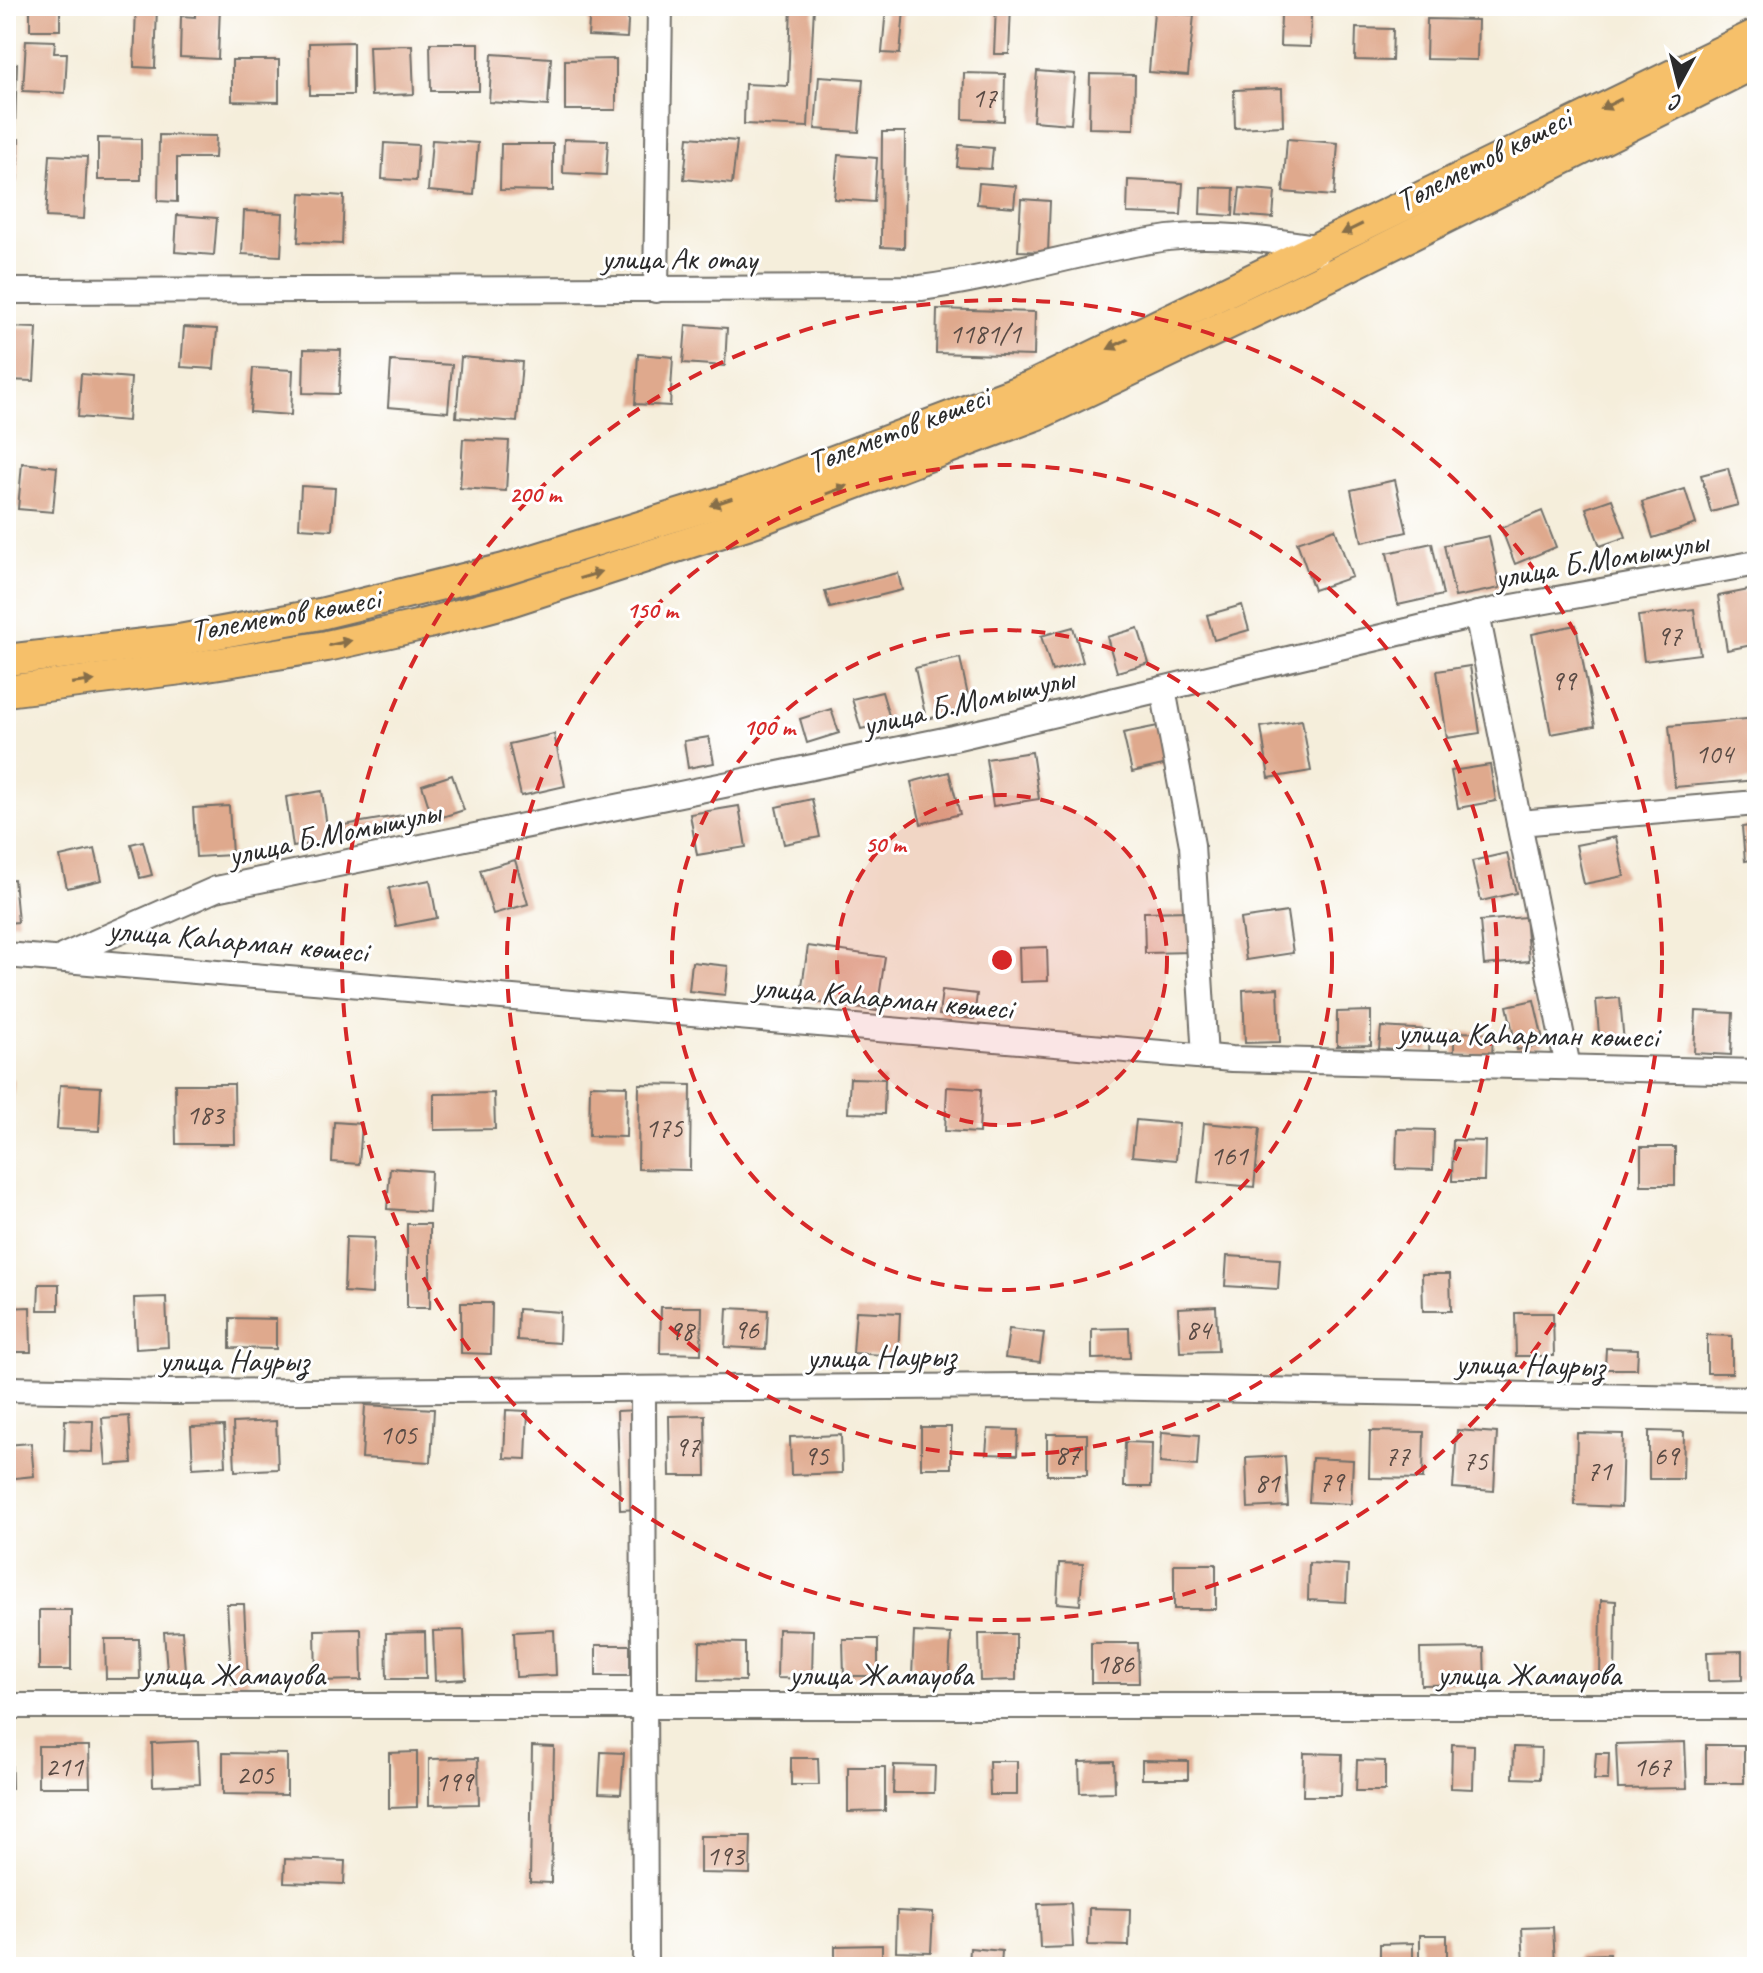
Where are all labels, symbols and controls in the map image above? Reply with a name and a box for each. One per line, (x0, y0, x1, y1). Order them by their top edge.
north arrow (1639, 44, 1719, 124)
house number: 17 (971, 80, 998, 115)
text: С (1666, 88, 1684, 117)
street label: Төлеметов көшесі (1388, 96, 1582, 221)
one-way arrow (1600, 97, 1623, 111)
one-way arrow (1340, 223, 1363, 236)
street label: улица Ак отау (599, 238, 760, 279)
house number: 1181/1 (949, 316, 1023, 351)
one-way arrow (1107, 337, 1130, 351)
street label: Төлеметов көшесі (801, 374, 999, 483)
text: 200 m (509, 479, 563, 509)
one-way arrow (825, 483, 849, 496)
one-way arrow (709, 497, 733, 509)
street label: улица Б.Момышулы (1489, 520, 1713, 599)
one-way arrow (580, 568, 604, 581)
street label: Төлеметов көшесі (187, 577, 387, 651)
text: 150 m (626, 595, 680, 625)
house number: 97 (1656, 618, 1683, 653)
one-way arrow (328, 636, 353, 649)
street label: улица Б.Момышулы (857, 657, 1080, 746)
house number: 99 (1550, 663, 1578, 698)
one-way arrow (71, 675, 96, 688)
text: 100 m (743, 712, 797, 742)
house number: 104 (1695, 736, 1735, 771)
street label: улица Б.Момышулы (222, 791, 446, 876)
text: 50 m (865, 829, 908, 859)
street label: улица Каһарман көшесі (104, 909, 374, 973)
centre of rings (988, 946, 1016, 974)
street label: улица Каһарман көшесі (749, 966, 1019, 1030)
street label: улица Каһарман көшесі (1395, 1012, 1663, 1057)
house number: 183 (186, 1097, 226, 1132)
house number: 175 (645, 1110, 684, 1145)
house number: 161 (1210, 1138, 1249, 1173)
house number: 96 (733, 1312, 760, 1347)
house number: 84 (1185, 1312, 1213, 1347)
house number: 98 (668, 1313, 696, 1348)
street label: улица Наурыз (804, 1335, 959, 1378)
street label: улица Наурыз (158, 1340, 312, 1381)
street label: улица Наурыз (1453, 1343, 1608, 1386)
house number: 105 (379, 1417, 418, 1452)
house number: 97 (674, 1429, 701, 1464)
house number: 87 (1054, 1437, 1081, 1472)
house number: 95 (803, 1438, 830, 1473)
house number: 77 (1384, 1438, 1411, 1473)
house number: 69 (1653, 1438, 1681, 1473)
house number: 75 (1462, 1443, 1489, 1478)
house number: 71 (1586, 1453, 1613, 1488)
house number: 79 (1318, 1464, 1346, 1499)
house number: 81 (1254, 1465, 1281, 1500)
house number: 186 (1096, 1646, 1135, 1681)
street label: улица Жамауова (139, 1654, 327, 1695)
street label: улица Жамауова (787, 1654, 975, 1695)
street label: улица Жамауова (1435, 1654, 1623, 1695)
house number: 211 (45, 1749, 84, 1784)
house number: 167 (1633, 1749, 1672, 1784)
house number: 205 (236, 1757, 275, 1792)
house number: 199 (435, 1764, 475, 1799)
house number: 193 (706, 1838, 746, 1873)

